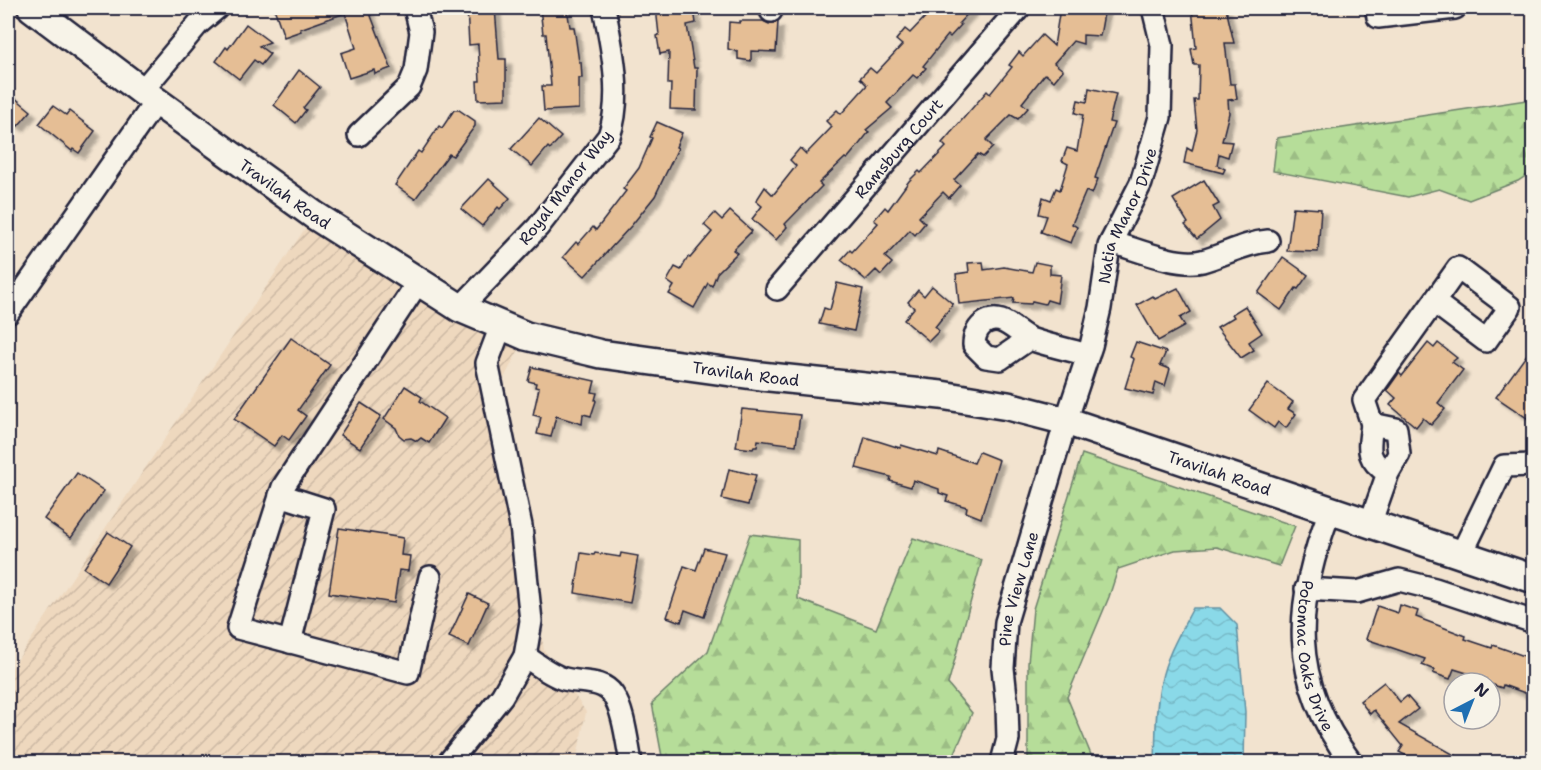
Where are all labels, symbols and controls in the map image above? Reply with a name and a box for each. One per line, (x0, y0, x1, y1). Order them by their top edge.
street label: Ramsburg Court (850, 94, 948, 203)
street label: Royal Manor Way (514, 125, 617, 249)
street label: Natia Manor Drive (1094, 145, 1162, 285)
street label: Travilah Road (235, 154, 335, 234)
street label: Travilah Road (691, 357, 800, 391)
street label: Travilah Road (1165, 446, 1274, 500)
street label: Pine View Lane (994, 529, 1043, 647)
street label: Potomac Oaks Drive (1292, 578, 1339, 735)
north arrow (1442, 671, 1502, 731)
text: N (1470, 678, 1493, 702)

